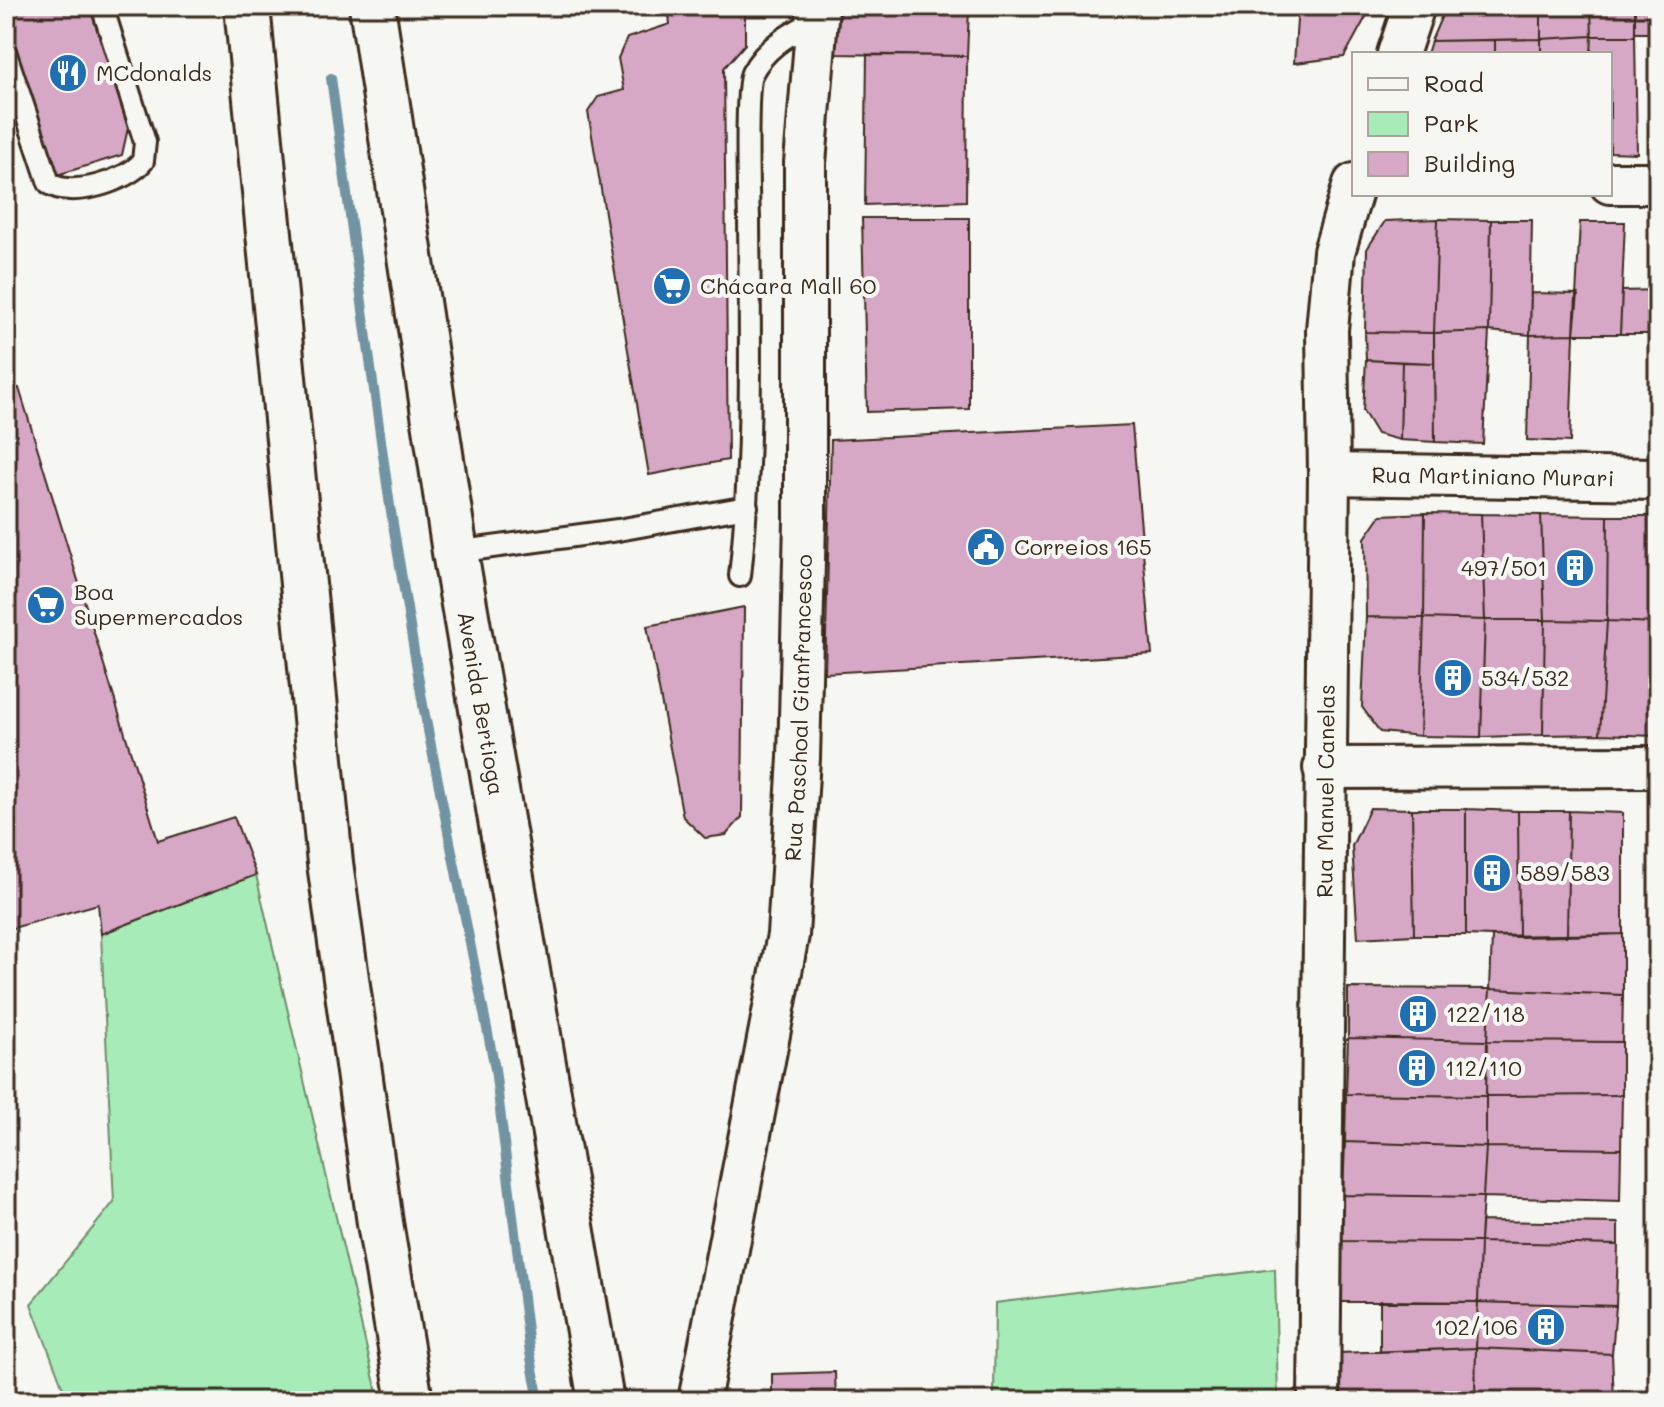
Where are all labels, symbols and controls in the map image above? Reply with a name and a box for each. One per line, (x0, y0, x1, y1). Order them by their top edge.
restaurant icon: MCdonalds (47, 52, 89, 94)
legend (1352, 52, 1612, 196)
place label: MCdonalds (96, 58, 212, 87)
text: Road (1424, 67, 1484, 98)
text: Park (1424, 107, 1478, 138)
text: Building (1424, 147, 1515, 178)
supermarket icon: Chácara Mall 60 (651, 265, 693, 307)
place label: Chácara Mall 60 (700, 271, 876, 300)
street label: Rua Martiniano Murari (1371, 460, 1615, 492)
public building icon: Correios 165 (965, 526, 1007, 568)
place label: Correios 165 (1014, 532, 1152, 561)
building icon: 497/501 (1554, 547, 1596, 589)
place label: 497/501 (1461, 553, 1547, 582)
street label: Rua Paschoal Gianfrancesco (778, 554, 818, 862)
place label: Boa Supermercados (74, 577, 243, 631)
supermarket icon: Boa Supermercados (25, 584, 67, 626)
street label: Avenida Bertioga (451, 609, 512, 798)
building icon: 534/532 (1432, 657, 1474, 699)
place label: 534/532 (1481, 663, 1569, 692)
street label: Rua Manuel Canelas (1309, 684, 1341, 898)
building icon: 589/583 (1471, 852, 1513, 894)
place label: 589/583 (1520, 858, 1610, 887)
building icon: 122/118 (1397, 993, 1439, 1035)
place label: 122/118 (1446, 999, 1525, 1028)
building icon: 112/110 (1396, 1047, 1438, 1089)
place label: 112/110 (1445, 1053, 1522, 1082)
building icon: 102/106 (1525, 1306, 1567, 1348)
place label: 102/106 (1434, 1312, 1518, 1341)

